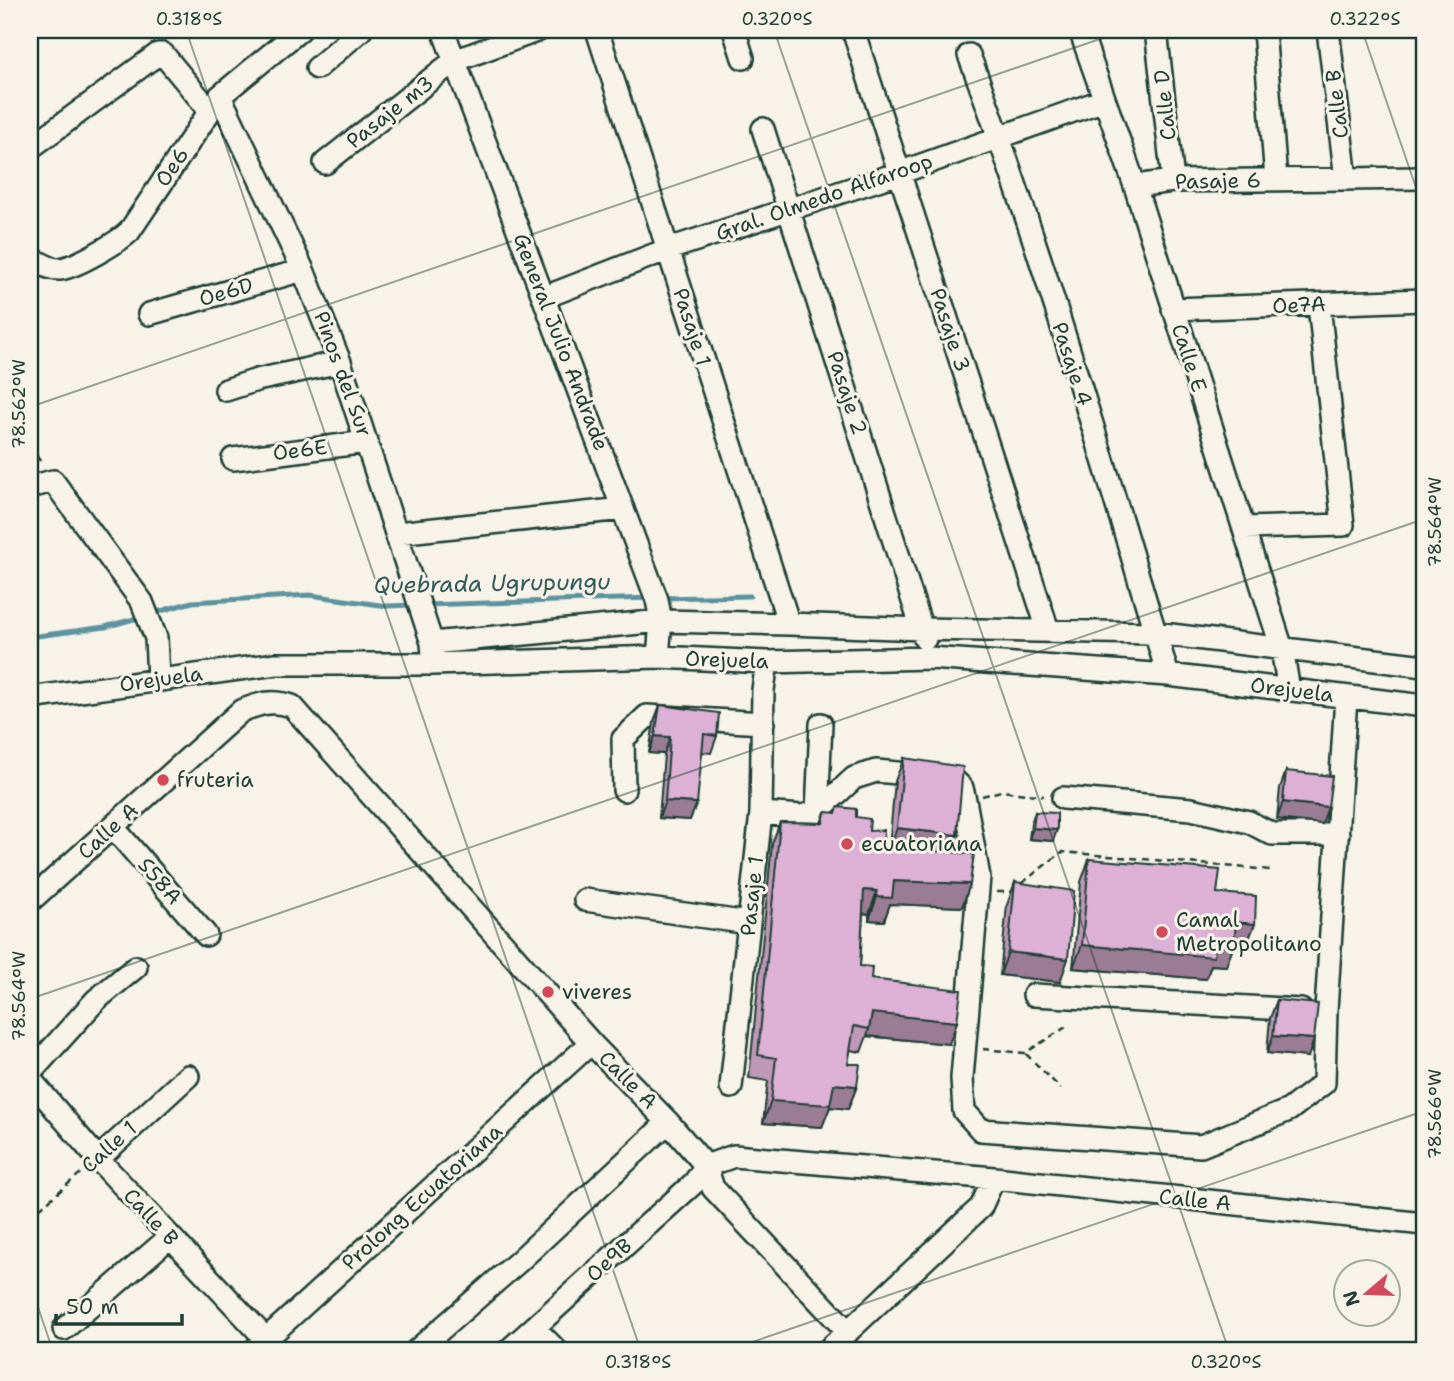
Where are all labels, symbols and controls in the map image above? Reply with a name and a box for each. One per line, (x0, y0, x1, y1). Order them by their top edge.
text: 0.318°S (156, 7, 222, 31)
text: 0.320°S (741, 7, 813, 31)
text: 0.322°S (1330, 7, 1400, 31)
street label: Calle D (1147, 68, 1183, 142)
street label: Calle B (1319, 68, 1355, 140)
street label: Pasaje m3 (341, 69, 439, 155)
street label: Oe6 (149, 142, 195, 192)
street label: Gral. Olmedo Alfaroop (712, 147, 936, 247)
street label: Pasaje 6 (1175, 166, 1261, 196)
street label: General Julio Andrade (507, 229, 615, 455)
street label: Oe6D (196, 271, 256, 313)
street label: Pasaje 1 (666, 284, 718, 370)
street label: Pasaje 3 (923, 285, 977, 375)
street label: Oe7A (1272, 290, 1326, 320)
street label: Pinos del Sur (307, 307, 379, 441)
street label: Pasaje 4 (1045, 319, 1099, 409)
street label: Calle E (1165, 320, 1213, 396)
street label: Pasaje 2 (820, 348, 874, 438)
text: 78.562°W (7, 359, 31, 449)
street label: Oe6E (271, 433, 329, 467)
text: 78.564°W (1423, 477, 1447, 567)
water label: Quebrada Ugrupungu (373, 566, 611, 600)
street label: Orejuela (685, 645, 769, 675)
street label: Orejuela (118, 659, 204, 699)
street label: Orejuela (1249, 671, 1335, 709)
place label: fruteria (177, 766, 254, 794)
marker: fruteria (155, 772, 171, 788)
street label: Calle A (72, 796, 144, 866)
place label: ecuatoriana (861, 830, 982, 858)
marker: ecuatoriana (839, 836, 855, 852)
street label: S58A (132, 852, 188, 910)
street label: Pasaje 1 (734, 855, 770, 937)
place label: Camal Metropolitano (1176, 906, 1322, 958)
marker: Camal Metropolitano (1154, 924, 1170, 940)
text: 78.564°W (7, 951, 31, 1041)
place label: viveres (562, 978, 632, 1006)
marker: viveres (540, 984, 556, 1000)
street label: Calle A (593, 1045, 663, 1115)
text: 78.566°W (1423, 1069, 1447, 1159)
street label: Calle 1 (75, 1115, 143, 1179)
street label: Prolong Ecuatoriana (336, 1117, 508, 1277)
street label: Calle B (117, 1182, 185, 1252)
street label: Calle A (1158, 1182, 1232, 1218)
street label: Oe9B (580, 1232, 638, 1288)
north arrow (1332, 1258, 1402, 1328)
scale bar (56, 1283, 182, 1327)
text: N (1337, 1287, 1366, 1310)
text: 50 m (66, 1293, 119, 1321)
text: 0.318°S (605, 1350, 671, 1374)
text: 0.320°S (1190, 1350, 1262, 1374)

